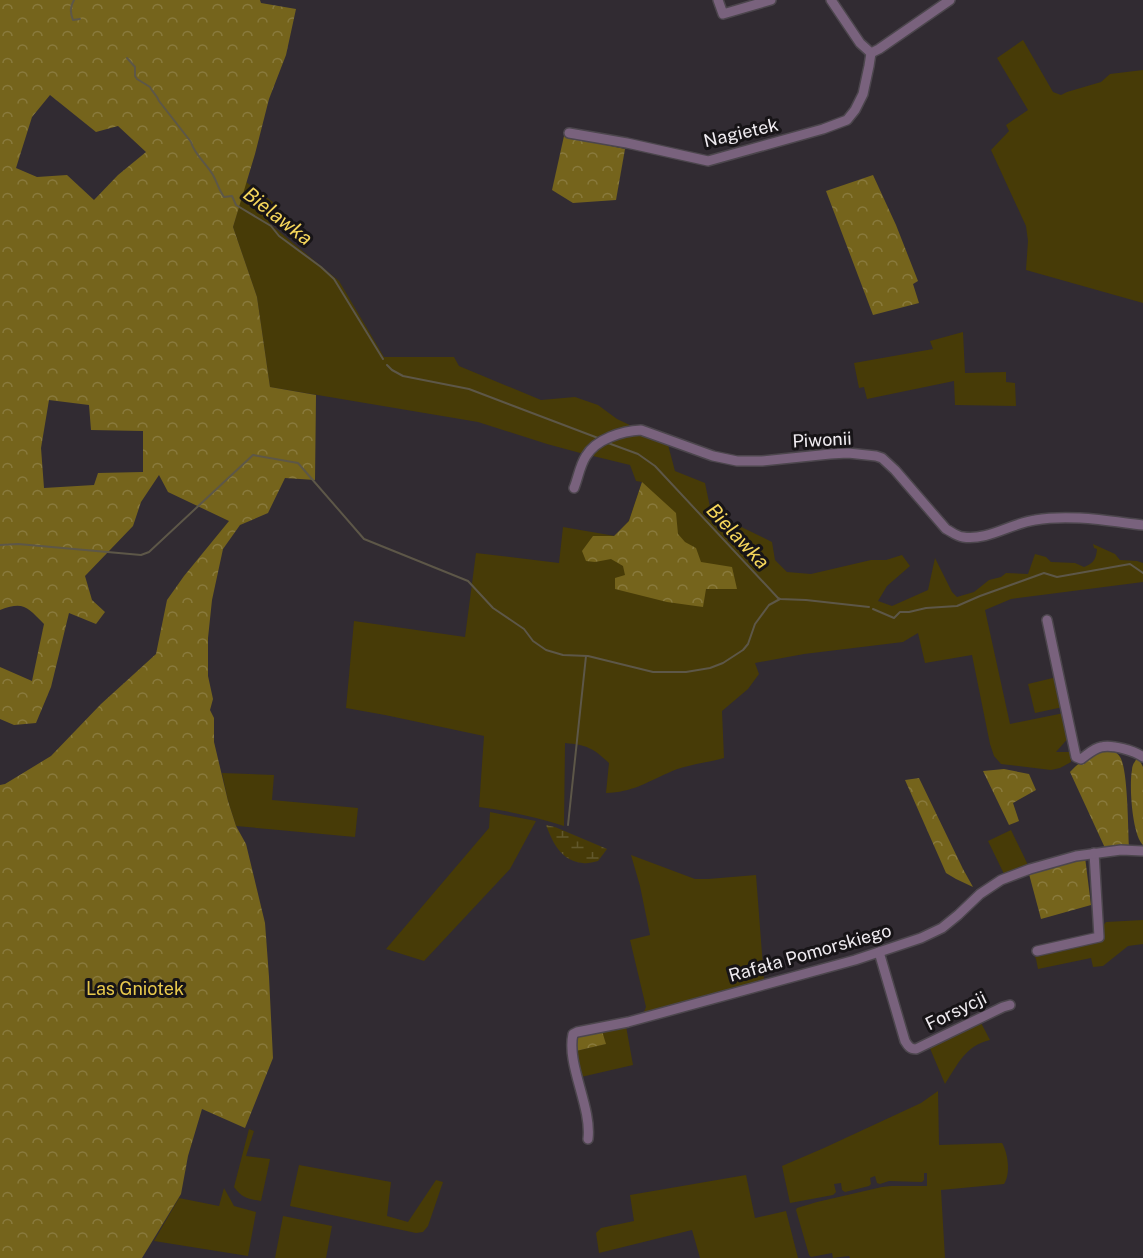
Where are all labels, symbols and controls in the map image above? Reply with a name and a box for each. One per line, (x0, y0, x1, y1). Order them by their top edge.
street label: Nagietek (702, 114, 780, 151)
water label: Bielawka (239, 182, 317, 250)
street label: Piwonii (792, 427, 852, 452)
water label: Bielawka (702, 498, 774, 574)
street label: Rafała Pomorskiego (726, 919, 894, 986)
park label: Las Gniotek (86, 978, 184, 999)
street label: Forsycji (922, 987, 990, 1034)

